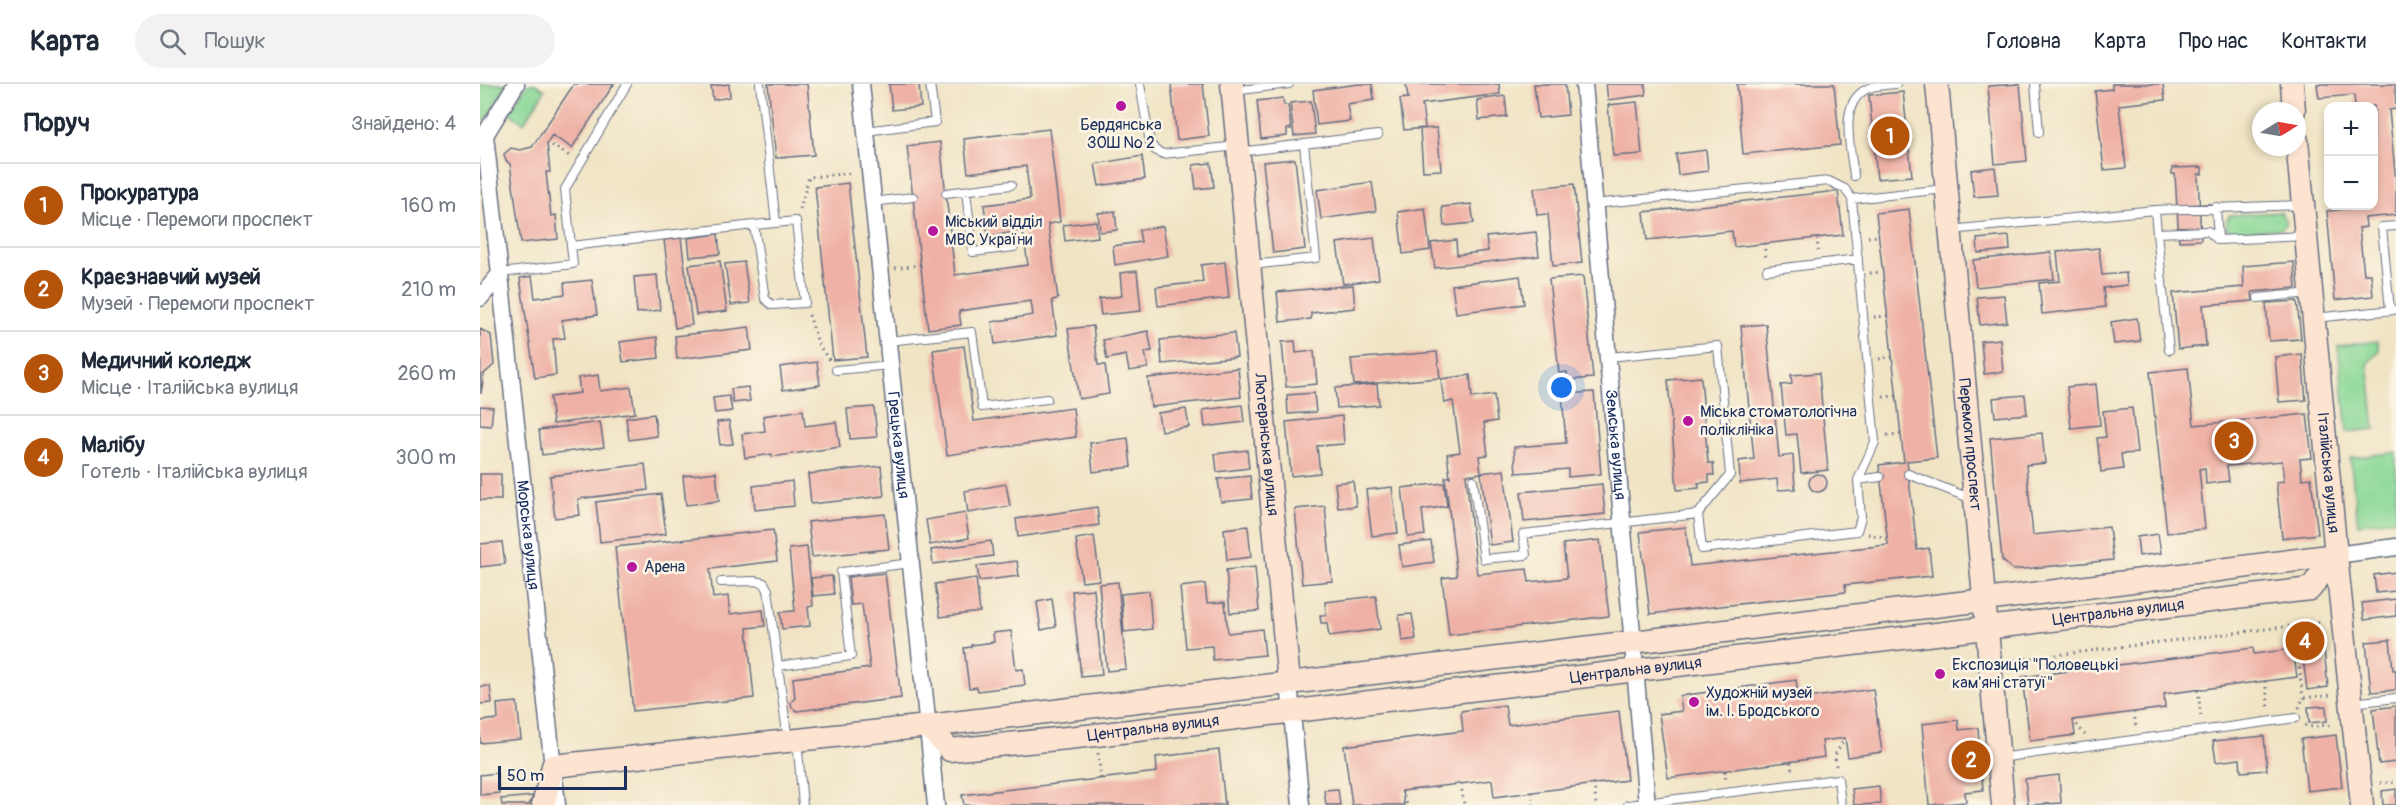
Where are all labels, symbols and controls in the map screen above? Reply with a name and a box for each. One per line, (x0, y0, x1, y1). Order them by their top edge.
search box (135, 14, 555, 68)
text: Карта (30, 24, 99, 59)
icon: search (156, 25, 189, 58)
text: Пошук (204, 27, 266, 55)
text: Головна (1987, 28, 2061, 55)
text: Карта (2094, 28, 2146, 55)
text: Про нас (2179, 28, 2248, 55)
text: Контакти (2281, 28, 2366, 55)
marker: Бердянська ЗОШ № 2 (1114, 99, 1128, 113)
north arrow (2252, 102, 2306, 156)
map controls (2324, 102, 2378, 210)
button: + (2324, 102, 2378, 156)
text: Поруч (24, 107, 90, 139)
text: Знайдено: 4 (351, 111, 456, 136)
pin: 1 (1870, 113, 1910, 158)
place label: Бердянська ЗОШ № 2 (1080, 115, 1162, 153)
button: − (2324, 156, 2378, 210)
text: Прокуратура (81, 179, 199, 207)
text: 1 (40, 193, 47, 218)
text: 160 m (401, 193, 456, 218)
text: Місце · Перемоги проспект (81, 207, 313, 232)
place label: Міський відділ МВС України (945, 212, 1043, 250)
marker: Міський відділ МВС України (926, 224, 940, 238)
text: Краєзнавчий музей (81, 263, 261, 291)
text: 2 (38, 277, 49, 302)
text: 210 m (401, 277, 456, 302)
text: Музей · Перемоги проспект (81, 291, 314, 316)
text: Медичний коледж (81, 347, 251, 375)
text: 3 (38, 361, 49, 386)
text: 260 m (397, 361, 456, 386)
street label: Лютеранська вулиця (1249, 371, 1283, 517)
your location (1547, 373, 1576, 402)
text: Місце · Італійська вулиця (81, 375, 298, 400)
street label: Перемоги проспект (1954, 377, 1986, 512)
street label: Земська вулиця (1601, 389, 1630, 501)
street label: Грецька вулиця (883, 391, 914, 500)
place label: Міська стоматологічна поліклініка (1700, 402, 1857, 440)
street label: Італійська вулиця (2313, 411, 2344, 534)
marker: Міська стоматологічна поліклініка (1681, 414, 1695, 428)
pin: 3 (2214, 418, 2254, 464)
text: Малібу (81, 431, 145, 459)
text: 4 (38, 445, 49, 470)
text: 300 m (395, 445, 456, 470)
text: Готель · Італійська вулиця (81, 459, 308, 484)
street label: Морська вулиця (512, 479, 544, 591)
place label: Арена (644, 557, 685, 577)
marker: Арена (625, 560, 639, 574)
street label: Центральна вулиця (2051, 594, 2185, 630)
pin: 4 (2286, 618, 2324, 664)
street label: Центральна вулиця (1569, 652, 1703, 688)
place label: Експозиція "Половецькі кам'яні статуї" (1952, 655, 2118, 693)
marker: Експозиція "Половецькі кам'яні статуї" (1933, 667, 1947, 681)
place label: Художній музей ім. І. Бродського (1706, 683, 1820, 721)
marker: Художній музей ім. І. Бродського (1687, 695, 1701, 709)
street label: Центральна вулиця (1086, 710, 1220, 746)
pin: 2 (1952, 738, 1990, 782)
scale bar (498, 763, 627, 790)
text: 50 m (507, 766, 544, 786)

